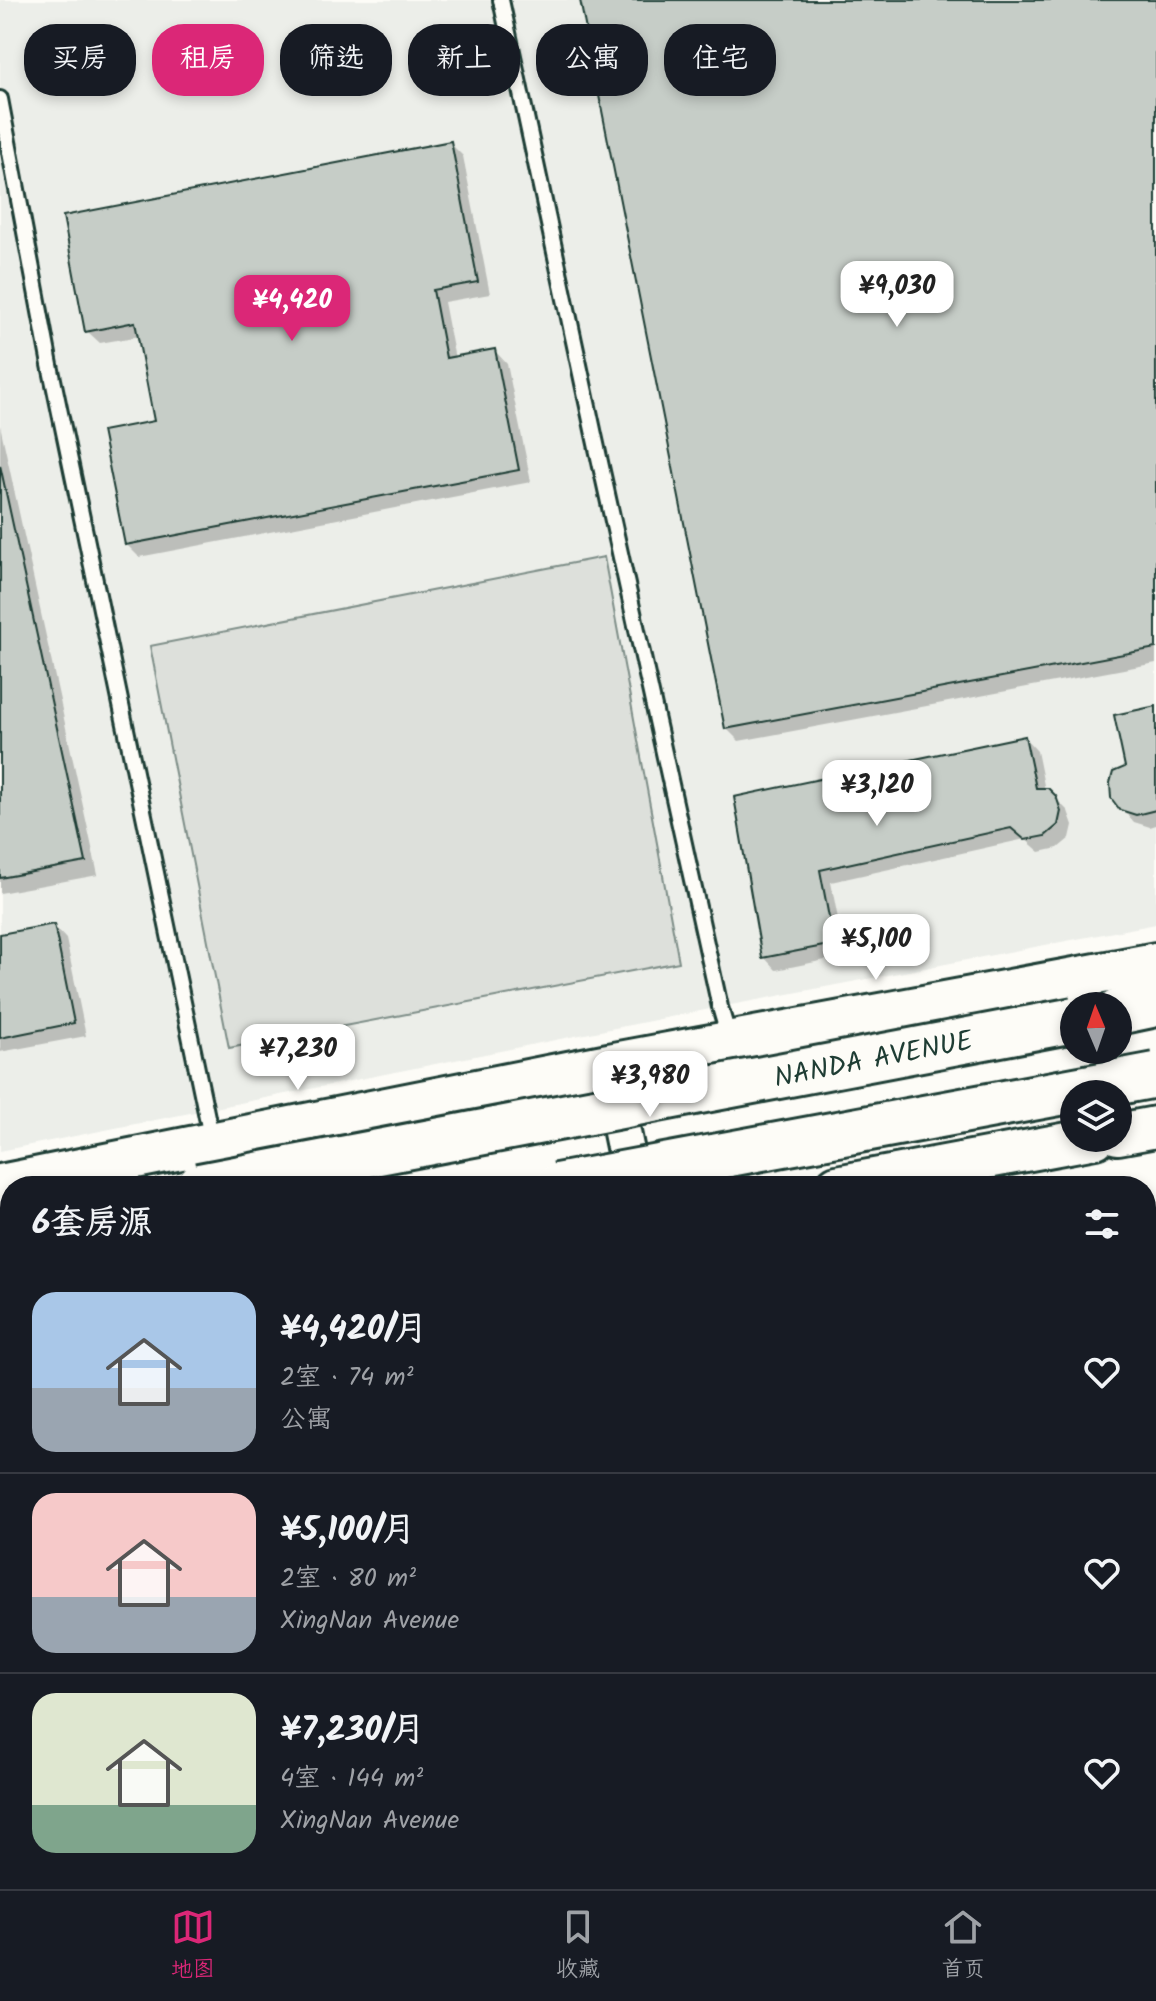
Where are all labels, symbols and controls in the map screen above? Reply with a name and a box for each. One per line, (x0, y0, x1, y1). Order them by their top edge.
chip: 买房 (24, 24, 136, 96)
chip: 租房 (152, 24, 264, 96)
chip: 筛选 (280, 24, 392, 96)
chip: 新上 (408, 24, 520, 96)
chip: 公寓 (536, 24, 648, 96)
chip: 住宅 (664, 24, 776, 96)
pin: ¥9,030 (832, 261, 962, 329)
text: ¥9,030 (859, 266, 935, 308)
pin: ¥4,420 (227, 275, 357, 343)
text: ¥4,420 (252, 280, 332, 322)
pin: ¥3,120 (812, 760, 942, 828)
text: ¥3,120 (840, 765, 914, 807)
pin: ¥5,100 (811, 914, 941, 982)
text: ¥5,100 (841, 919, 911, 961)
north arrow (1060, 992, 1132, 1064)
map controls (1060, 992, 1132, 1152)
street label: NANDA AVENUE (770, 1019, 977, 1102)
pin: ¥7,230 (233, 1024, 363, 1092)
text: ¥7,230 (259, 1029, 337, 1071)
pin: ¥3,980 (585, 1051, 715, 1119)
text: ¥3,980 (611, 1056, 689, 1098)
button: layers (1060, 1080, 1132, 1152)
text: 6套房源 (32, 1197, 152, 1251)
icon: filters (1080, 1202, 1124, 1246)
text: ¥4,420/月 (280, 1303, 428, 1357)
icon: home (96, 1324, 192, 1420)
icon: heart (1080, 1350, 1124, 1394)
text: 2室 · 74 m² (280, 1357, 414, 1399)
text: 公寓 (280, 1399, 332, 1441)
text: ¥5,100/月 (280, 1504, 416, 1558)
icon: home (96, 1525, 192, 1621)
icon: heart (1080, 1551, 1124, 1595)
text: 2室 · 80 m² (280, 1558, 416, 1600)
text: XingNan Avenue (280, 1600, 459, 1642)
text: ¥7,230/月 (280, 1704, 425, 1758)
icon: home (96, 1725, 192, 1821)
icon: heart (1080, 1751, 1124, 1795)
text: 4室 · 144 m² (280, 1758, 423, 1800)
text: XingNan Avenue (280, 1800, 459, 1842)
tab: 地图 (171, 1905, 215, 1988)
tab: 收藏 (556, 1905, 600, 1988)
tab: 首页 (941, 1905, 985, 1988)

